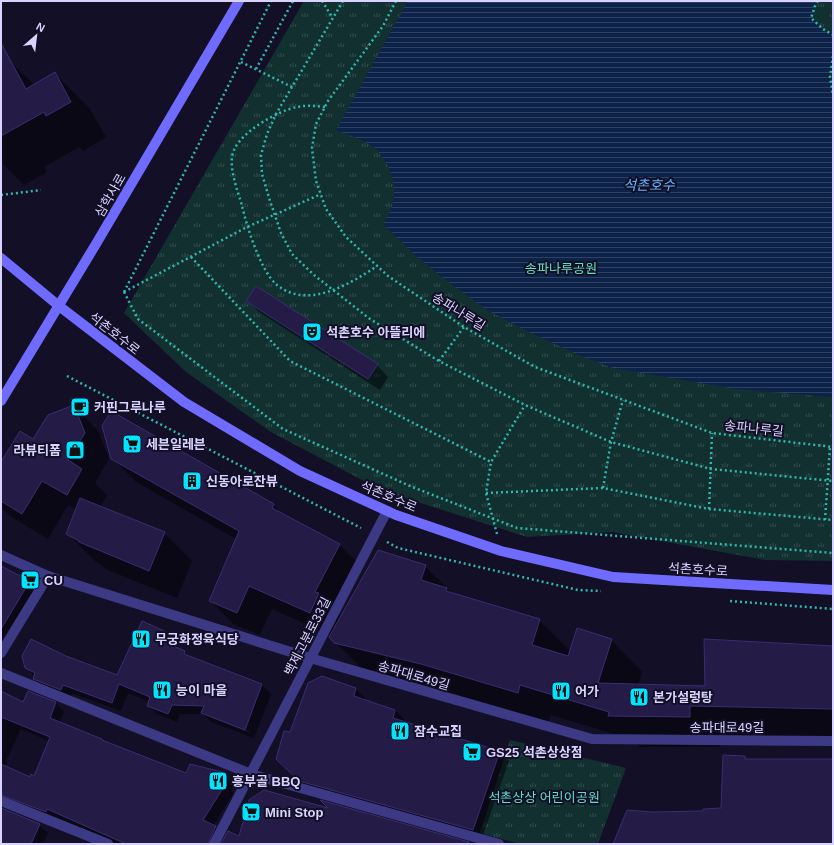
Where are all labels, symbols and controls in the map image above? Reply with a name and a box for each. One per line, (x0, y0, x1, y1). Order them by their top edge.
north arrow (16, 16, 56, 56)
text: N (34, 20, 47, 34)
street label: 삼학사로 (92, 171, 129, 220)
water label: 석촌호수 (623, 177, 676, 193)
park label: 송파나루공원 (525, 261, 597, 276)
street label: 송파나루길 (429, 289, 488, 334)
street label: 석촌호수로 (87, 309, 143, 358)
theatre icon: 석촌호수 아뜰리에 (301, 321, 323, 343)
place label: 석촌호수 아뜰리에 (326, 325, 425, 340)
cafe icon: 커핀그루나루 (69, 396, 91, 418)
place label: 커핀그루나루 (94, 400, 166, 415)
street label: 송파나루길 (723, 418, 784, 439)
supermarket icon: 세븐일레븐 (121, 433, 143, 455)
place label: 세븐일레븐 (146, 437, 206, 452)
shop icon: 라뷰티폼 (64, 439, 86, 461)
place label: 라뷰티폼 (13, 443, 61, 458)
building icon: 신동아로잔뷰 (181, 470, 203, 492)
place label: 신동아로잔뷰 (206, 474, 278, 489)
street label: 석촌호수로 (358, 478, 419, 515)
street label: 석촌호수로 (668, 560, 728, 579)
supermarket icon: CU (19, 569, 41, 591)
place label: CU (44, 573, 63, 588)
street label: 백제고분로33길 (281, 594, 334, 678)
restaurant icon: 무궁화정육식당 (130, 628, 152, 650)
place label: 무궁화정육식당 (155, 632, 239, 647)
street label: 송파대로49길 (376, 658, 452, 693)
restaurant icon: 능이 마을 (151, 679, 173, 701)
restaurant icon: 어가 (550, 680, 572, 702)
place label: 능이 마을 (176, 683, 227, 698)
place label: 어가 (575, 684, 599, 699)
restaurant icon: 본가설렁탕 (628, 686, 650, 708)
place label: 본가설렁탕 (653, 690, 713, 705)
restaurant icon: 잠수교집 (389, 720, 411, 742)
street label: 송파대로49길 (690, 720, 764, 735)
place label: 잠수교집 (414, 724, 462, 739)
supermarket icon: GS25 석촌상상점 (461, 741, 483, 763)
place label: GS25 석촌상상점 (486, 745, 583, 760)
restaurant icon: 흥부골 BBQ (207, 770, 229, 792)
place label: 흥부골 BBQ (232, 774, 300, 789)
park label: 석촌상상 어린이공원 (488, 790, 600, 805)
supermarket icon: Mini Stop (240, 801, 262, 823)
place label: Mini Stop (265, 805, 324, 820)

